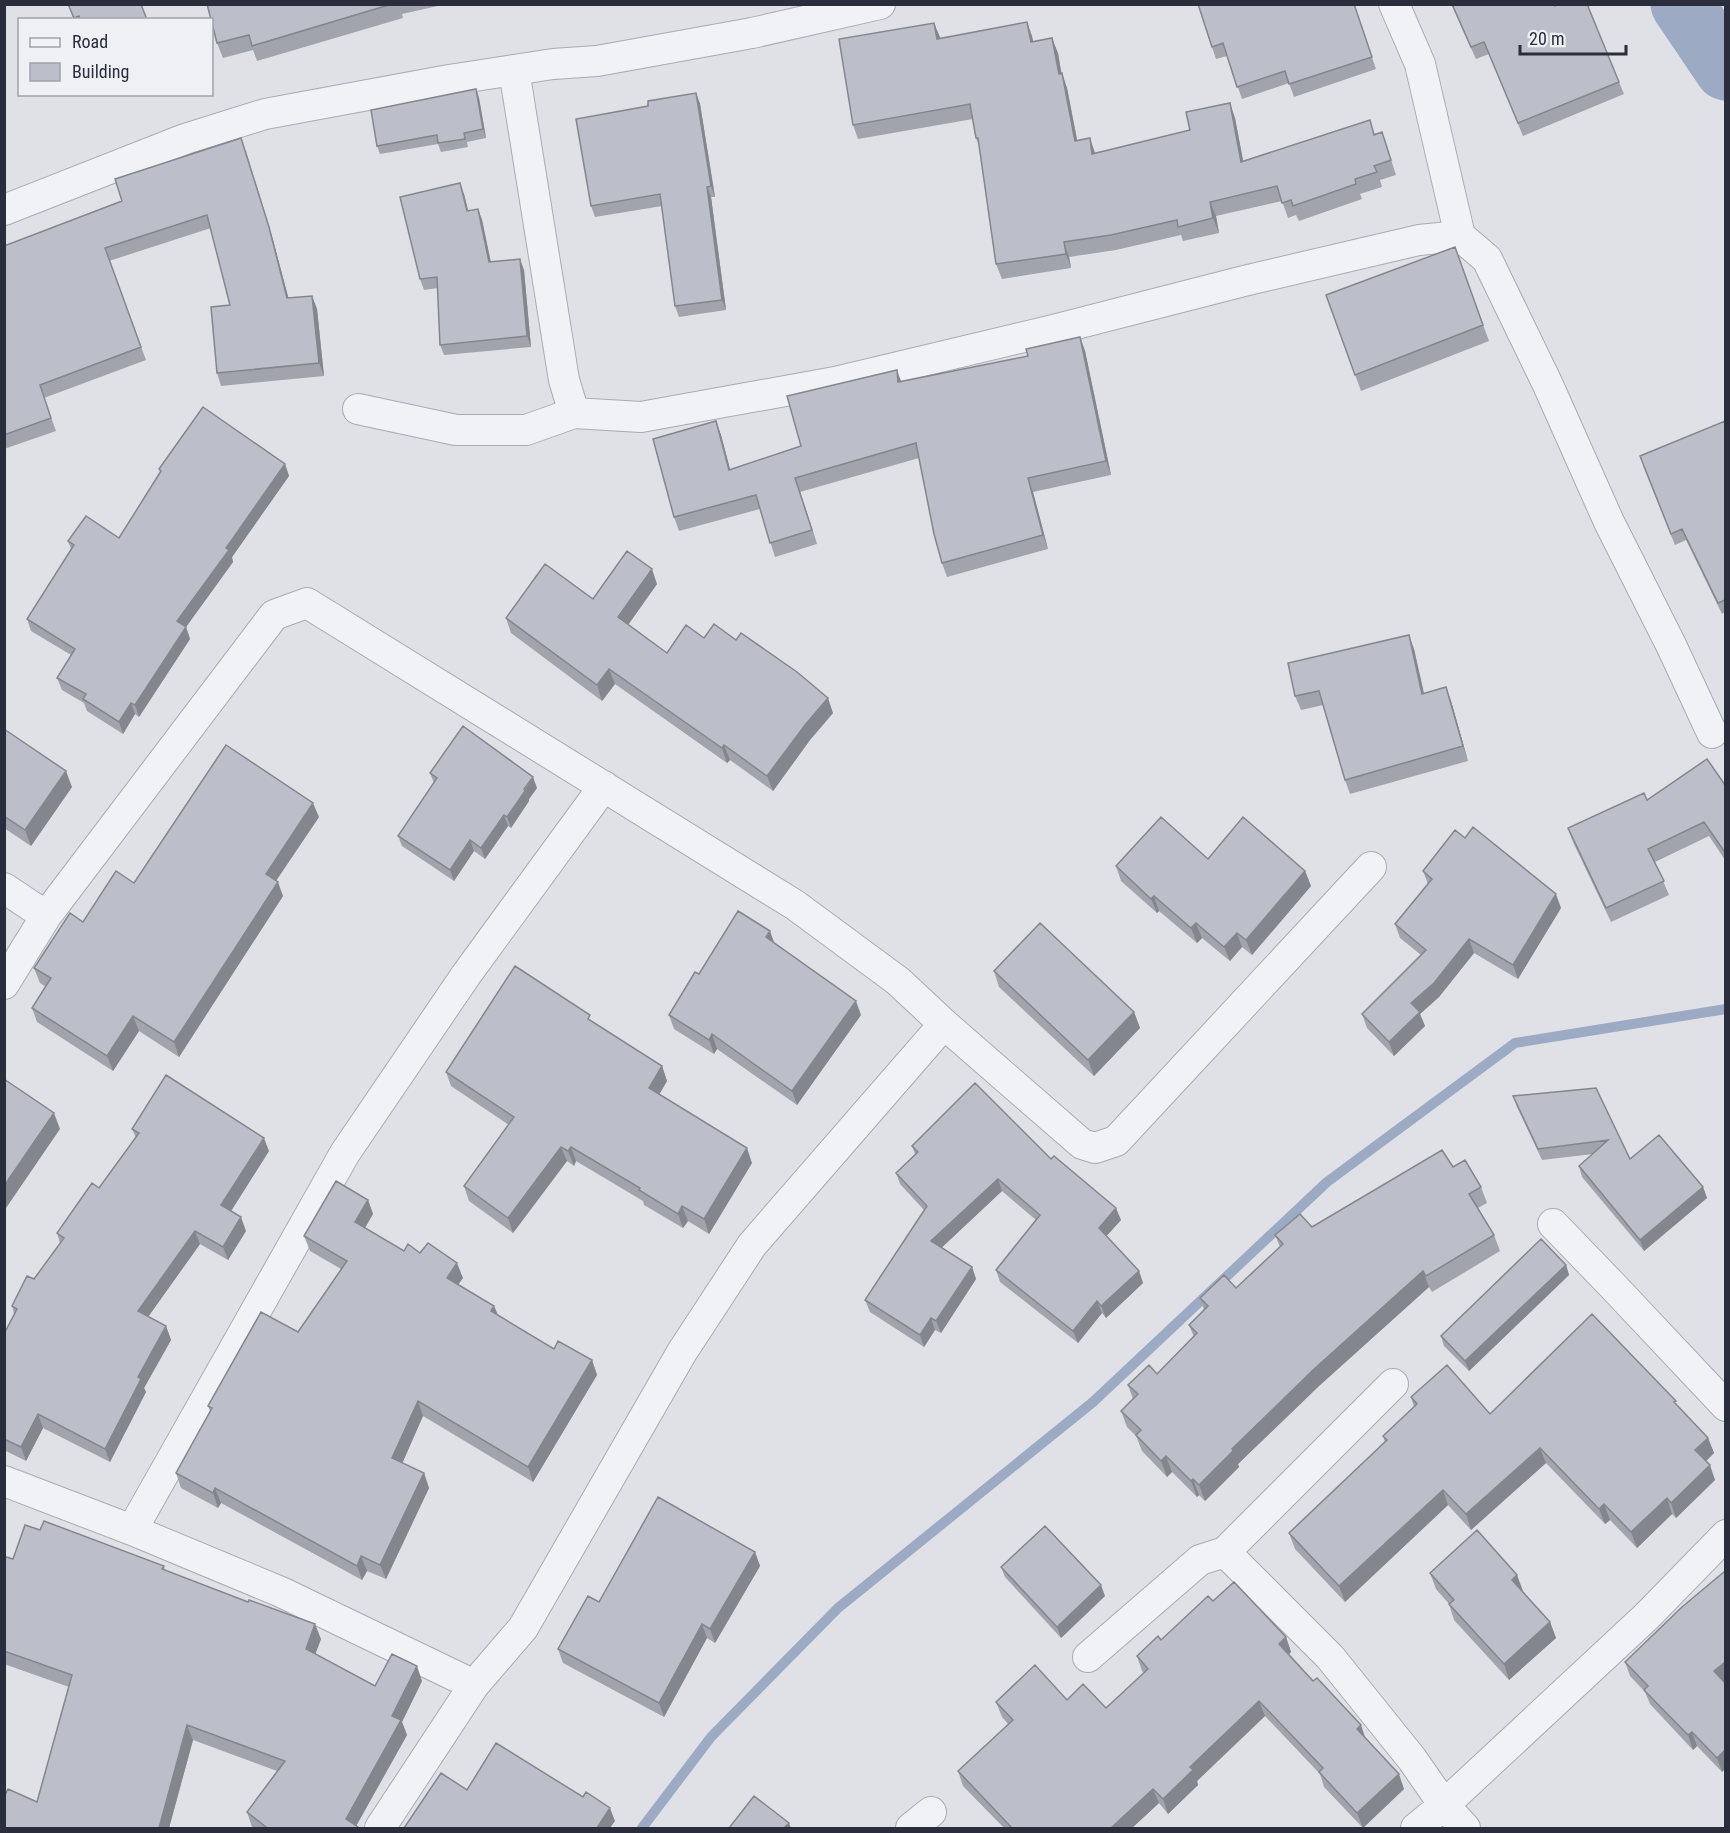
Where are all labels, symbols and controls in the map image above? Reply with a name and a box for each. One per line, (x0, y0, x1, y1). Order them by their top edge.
legend (18, 18, 213, 96)
scale bar (1520, 18, 1626, 56)
text: 20 m (1529, 28, 1564, 49)
text: Road (72, 31, 108, 52)
text: Building (72, 61, 129, 82)

